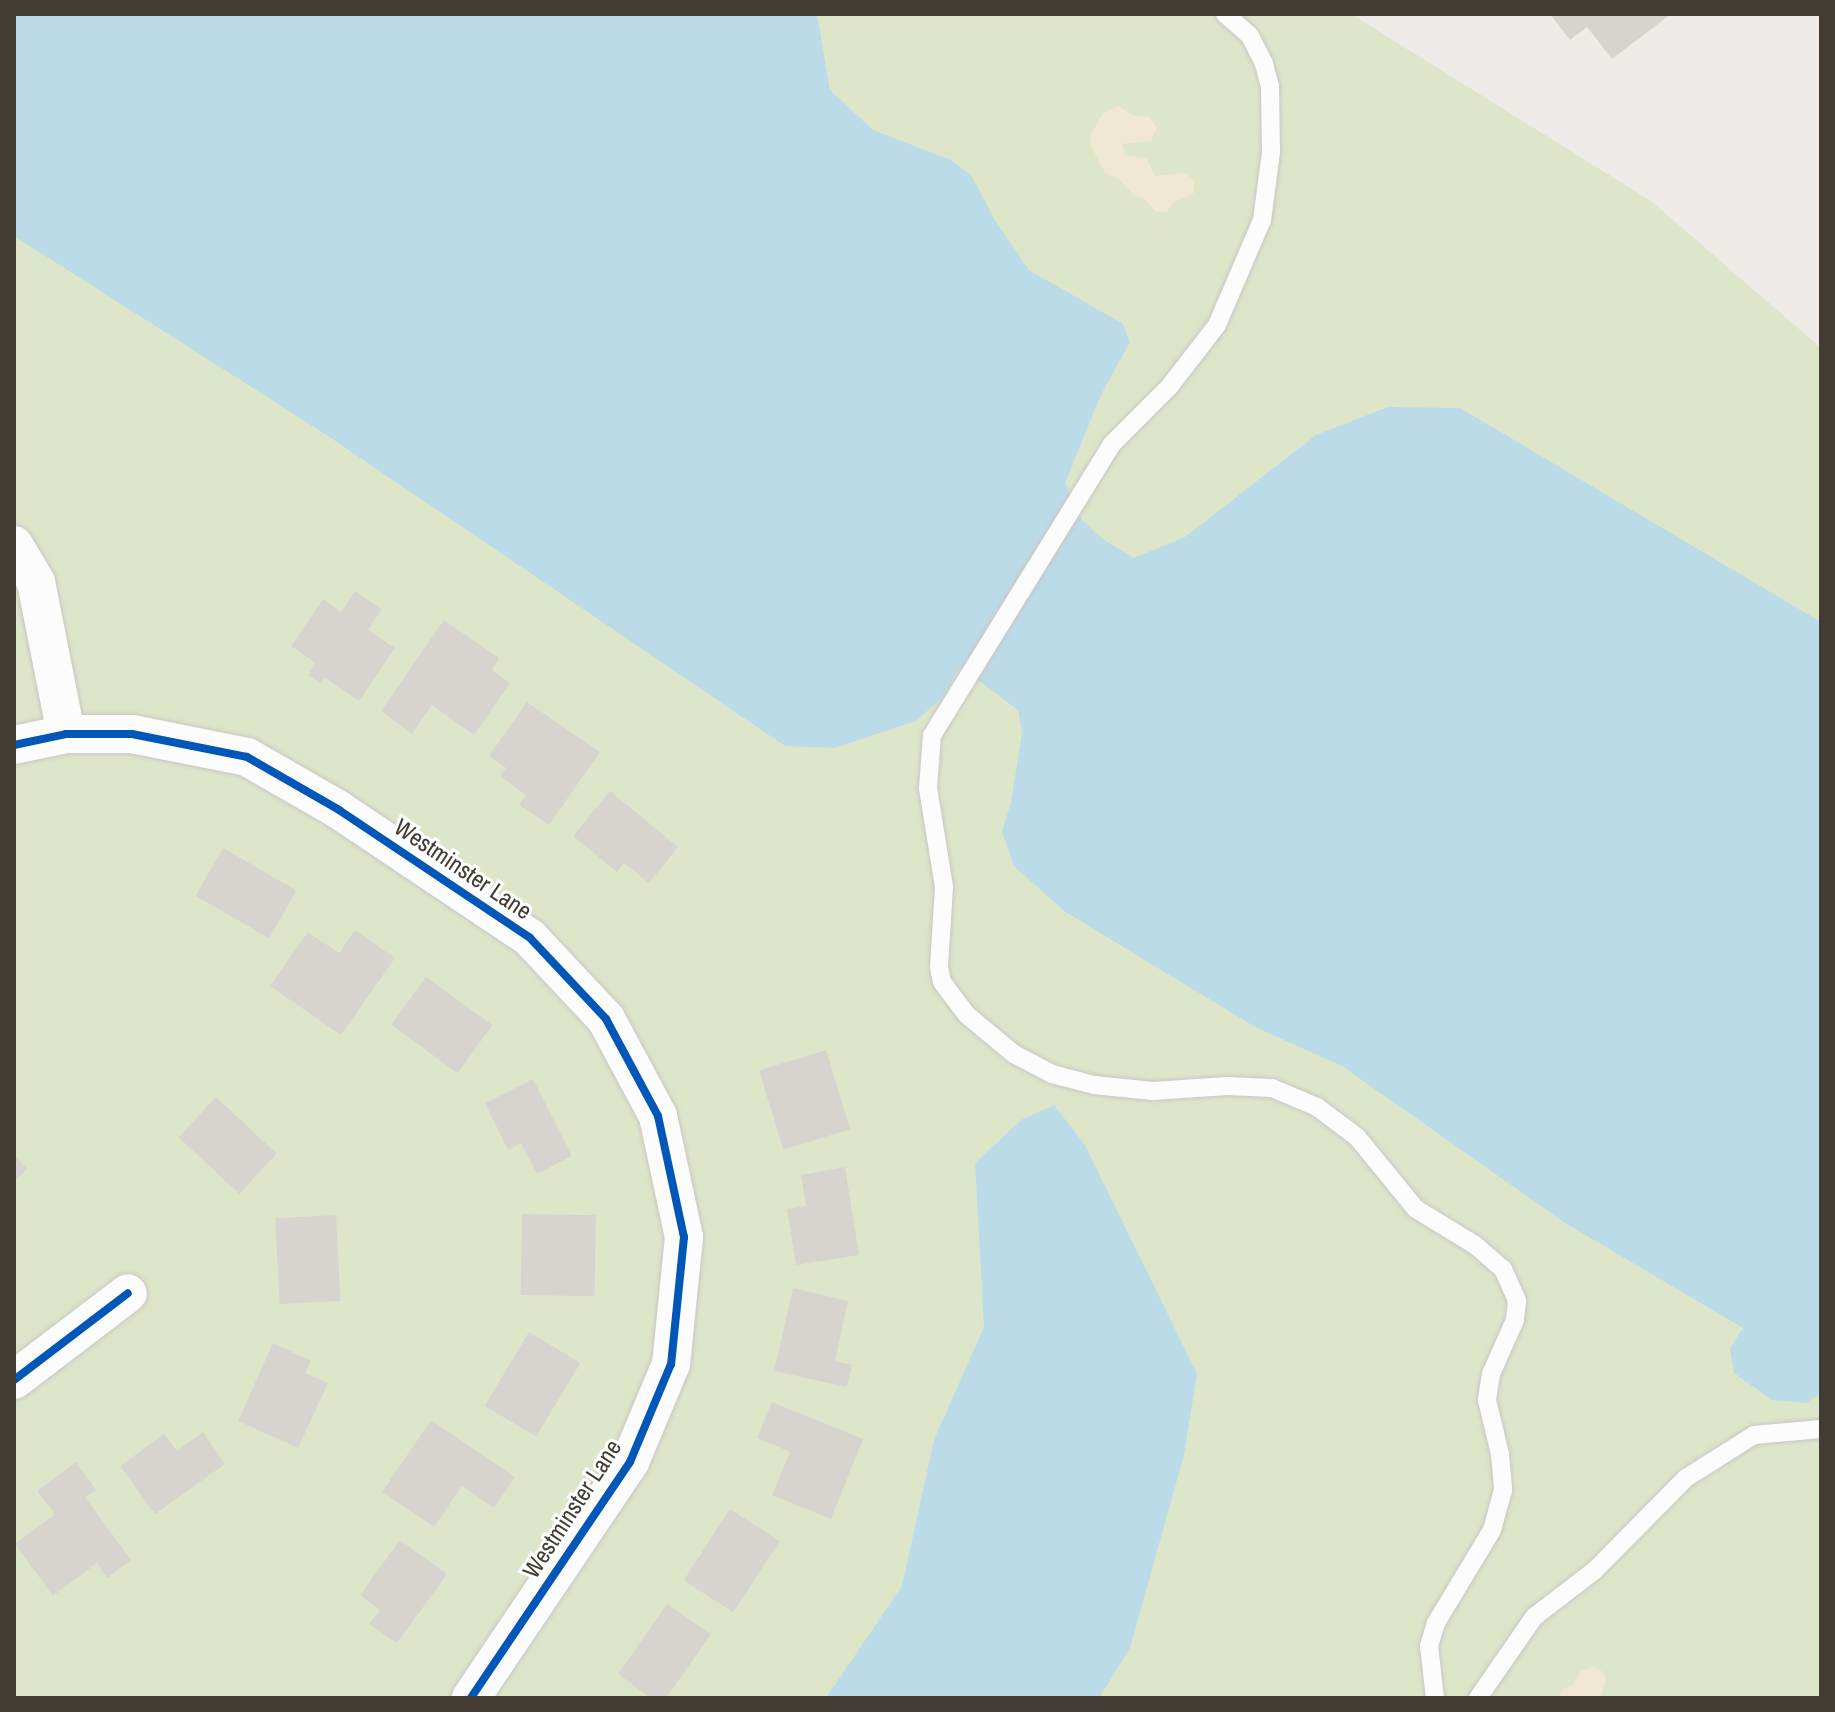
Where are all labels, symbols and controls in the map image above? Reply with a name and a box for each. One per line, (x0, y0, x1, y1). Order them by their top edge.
street label: Westminster Lane (389, 813, 537, 925)
street label: Westminster Lane (517, 1434, 627, 1584)

